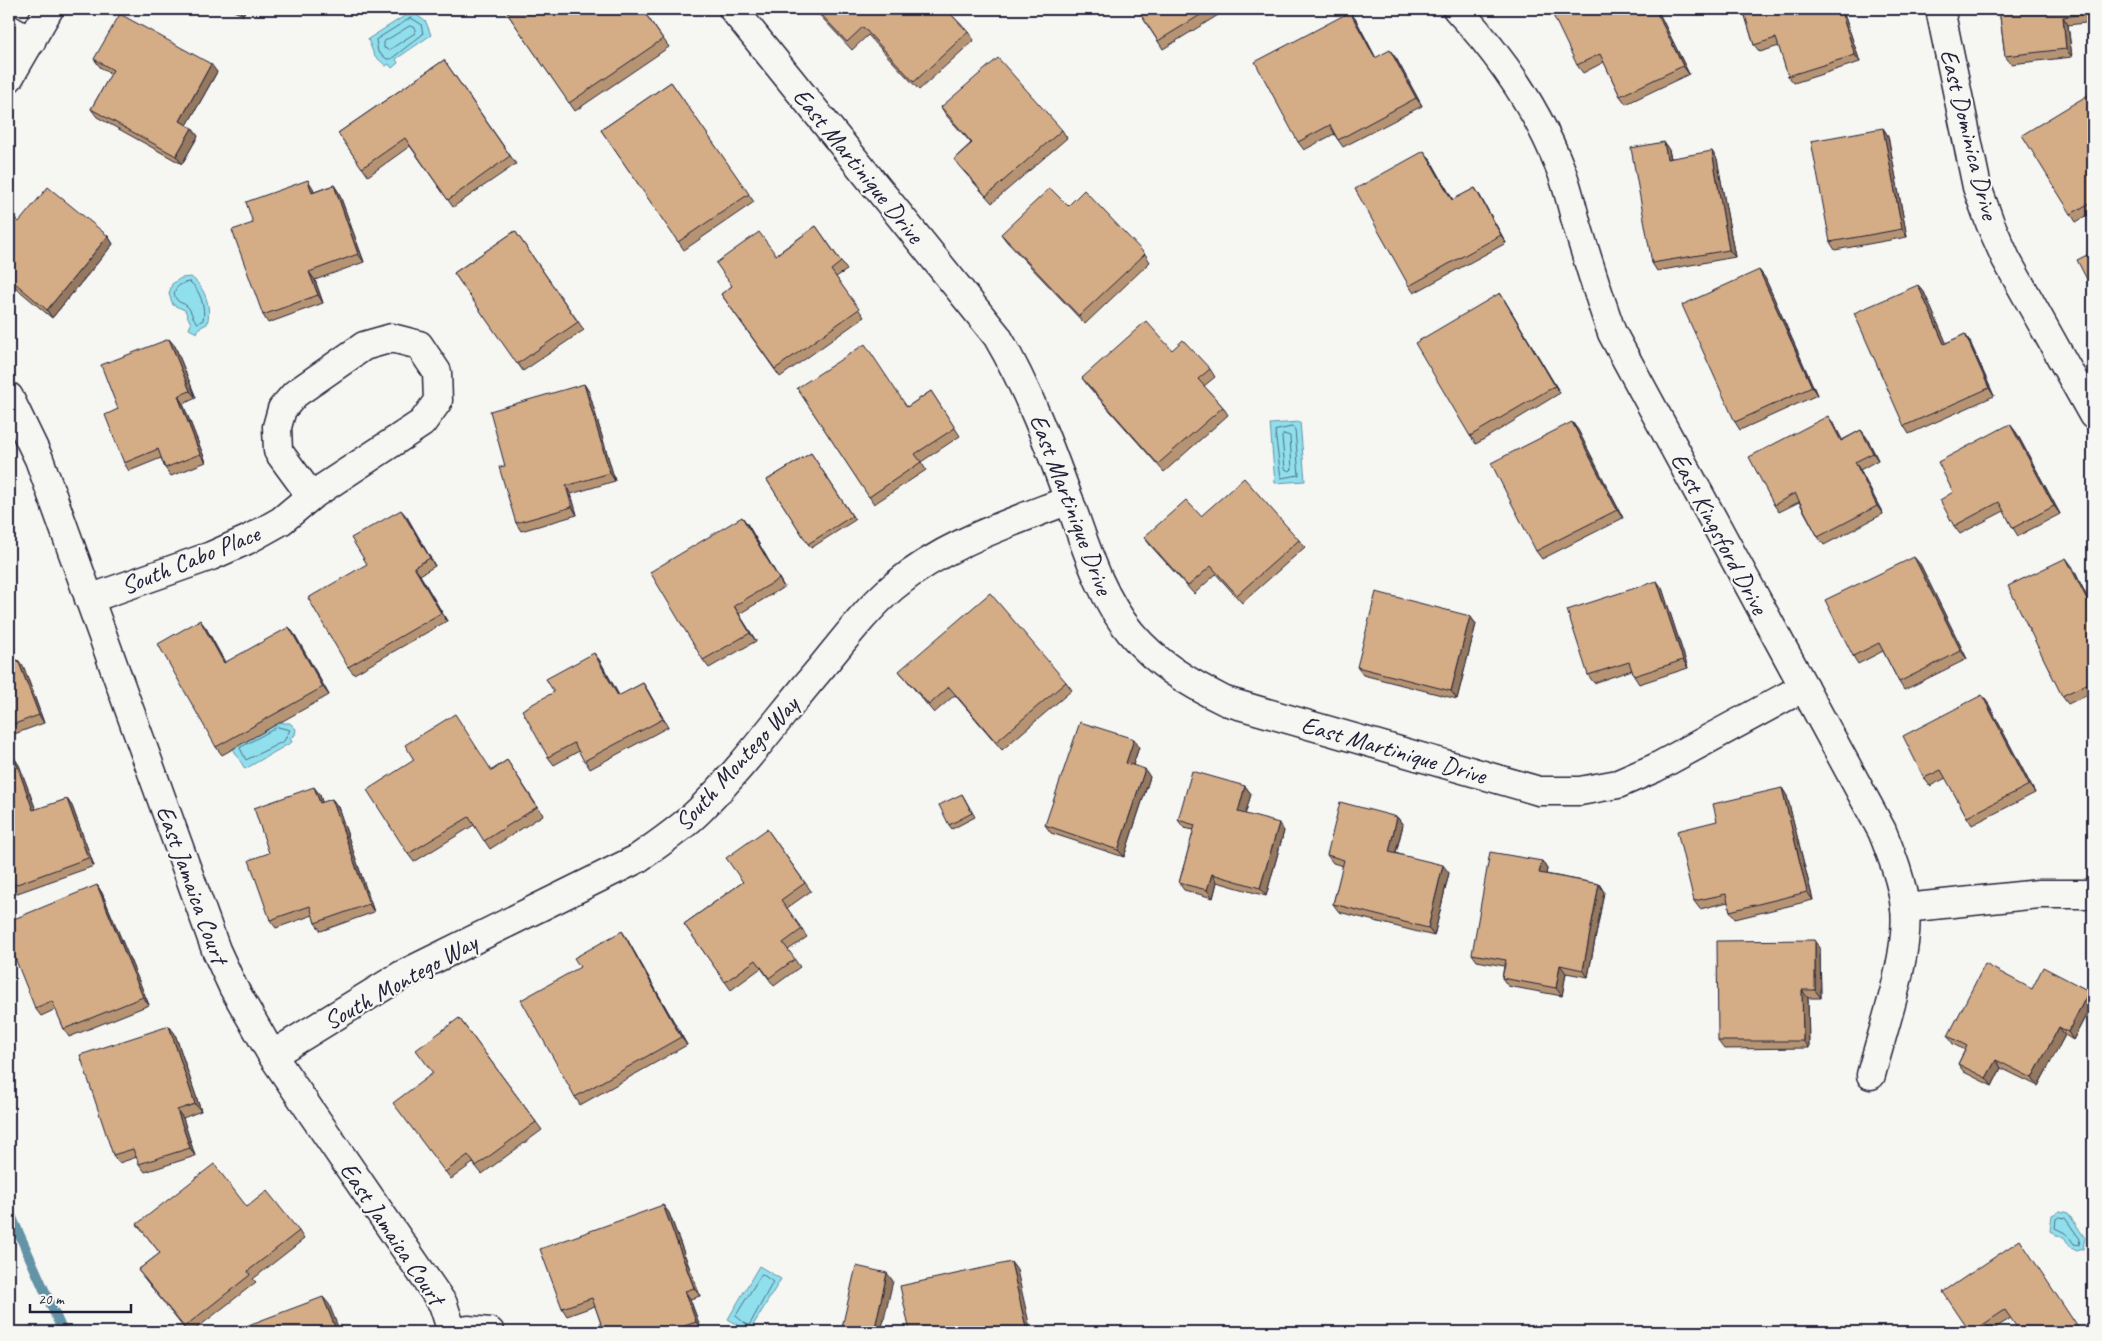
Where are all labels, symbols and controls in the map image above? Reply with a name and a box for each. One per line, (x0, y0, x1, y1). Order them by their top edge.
street label: East Dominica Drive (1932, 46, 2006, 224)
street label: East Martinique Drive (786, 81, 932, 251)
street label: East Martinique Drive (1022, 410, 1121, 601)
street label: East Kingsford Drive (1663, 447, 1776, 621)
street label: South Cabo Place (116, 517, 266, 602)
street label: South Montego Way (668, 688, 807, 838)
street label: East Martinique Drive (1298, 708, 1492, 792)
street label: East Jamaica Court (149, 801, 237, 971)
street label: South Montego Way (318, 925, 485, 1037)
street label: East Jamaica Court (333, 1156, 454, 1314)
scale bar (30, 1281, 131, 1313)
text: 20 m (38, 1290, 65, 1309)

